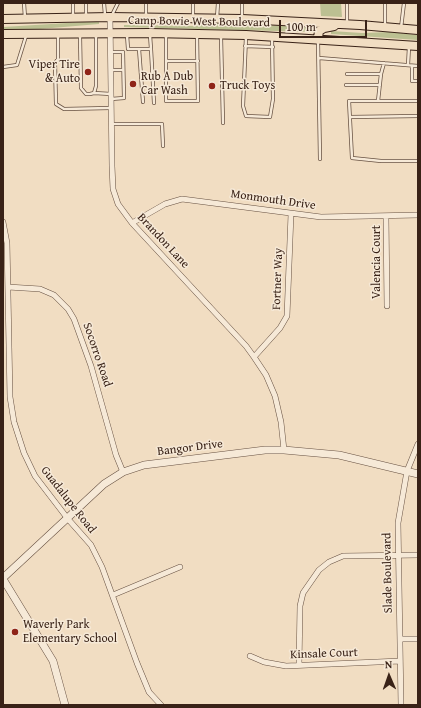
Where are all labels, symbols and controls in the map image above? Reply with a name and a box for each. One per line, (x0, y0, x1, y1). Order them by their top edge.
scale bar (281, 12, 369, 38)
street label: Camp Bowie West Boulevard (128, 14, 270, 30)
text: 100 m (286, 18, 316, 35)
place label: Viper Tire & Auto (29, 58, 80, 86)
marker: Viper Tire & Auto (83, 67, 93, 77)
place label: Rub A Dub Car Wash (141, 70, 193, 98)
marker: Rub A Dub Car Wash (128, 79, 138, 89)
place label: Truck Toys (220, 79, 275, 93)
marker: Truck Toys (207, 81, 217, 91)
street label: Monmouth Drive (230, 187, 316, 213)
street label: Brandon Lane (134, 211, 192, 271)
street label: Valencia Court (370, 225, 384, 299)
street label: Fortner Way (270, 248, 286, 310)
street label: Socorro Road (79, 321, 115, 389)
street label: Bangor Drive (156, 437, 224, 459)
street label: Guadalupe Road (37, 464, 99, 536)
street label: Slade Boulevard (380, 533, 396, 613)
place label: Waverly Park Elementary School (23, 618, 117, 646)
marker: Waverly Park Elementary School (10, 627, 20, 637)
street label: Kinsale Court (290, 646, 358, 662)
north arrow (369, 656, 409, 696)
text: N (385, 656, 393, 672)

